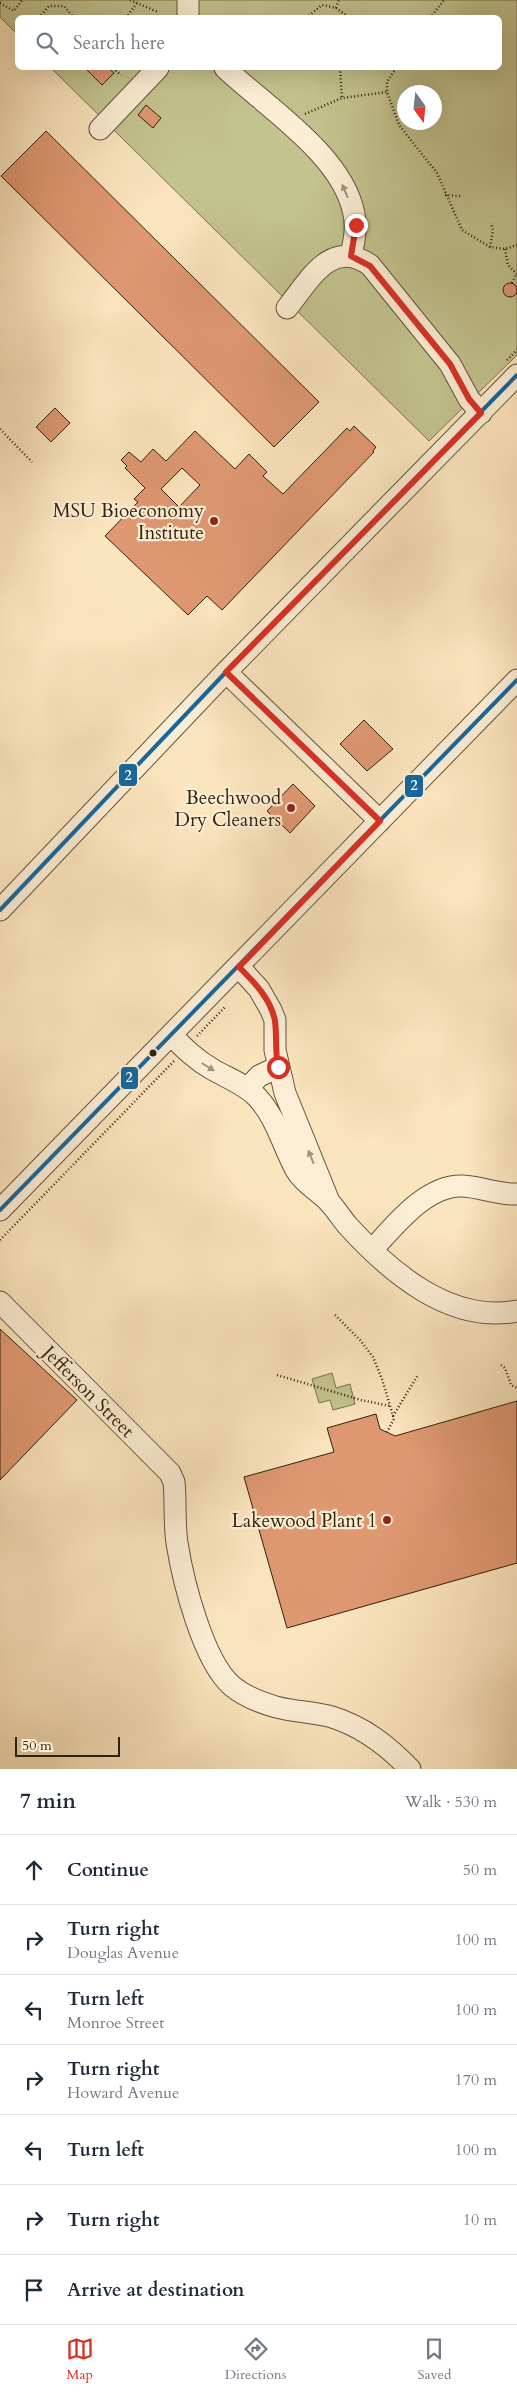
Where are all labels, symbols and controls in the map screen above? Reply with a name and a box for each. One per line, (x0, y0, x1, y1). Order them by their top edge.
search box (15, 15, 502, 70)
icon: search (33, 29, 61, 57)
text: Search here (73, 30, 165, 56)
north arrow (397, 85, 442, 130)
one-way arrow (341, 184, 349, 198)
route end (345, 214, 368, 237)
place label: MSU Bioeconomy Institute (53, 498, 204, 546)
marker: MSU Bioeconomy Institute (208, 515, 220, 527)
line badge: 2 (118, 763, 138, 787)
text: 2 (124, 766, 132, 785)
line badge: 2 (404, 774, 424, 798)
text: 2 (410, 776, 418, 795)
place label: Beechwood Dry Cleaners (175, 785, 281, 833)
marker: Beechwood Dry Cleaners (285, 802, 297, 814)
unlabelled marker (148, 1048, 158, 1058)
route start (267, 1056, 290, 1079)
one-way arrow (201, 1062, 215, 1071)
line badge: 2 (120, 1066, 139, 1090)
text: 2 (125, 1068, 133, 1087)
one-way arrow (307, 1149, 315, 1164)
street label: Jefferson Street (34, 1338, 140, 1443)
place label: Lakewood Plant 1 (232, 1508, 377, 1534)
marker: Lakewood Plant 1 (381, 1514, 393, 1526)
scale bar (15, 1734, 120, 1757)
text: 50 m (22, 1736, 52, 1755)
text: 7 min (20, 1787, 76, 1816)
text: Walk · 530 m (405, 1791, 497, 1813)
icon: ahead (20, 1856, 48, 1884)
text: Continue (67, 1857, 149, 1883)
text: 50 m (463, 1859, 497, 1881)
text: Turn right (67, 1916, 159, 1942)
icon: right (20, 1926, 48, 1954)
text: 100 m (455, 1929, 497, 1951)
text: Douglas Avenue (67, 1942, 179, 1964)
text: Turn left (67, 1986, 144, 2012)
icon: left (20, 1996, 48, 2024)
text: 100 m (455, 1999, 497, 2021)
text: Monroe Street (67, 2012, 164, 2034)
text: Turn right (67, 2056, 159, 2082)
icon: right (20, 2066, 48, 2094)
text: 170 m (455, 2069, 497, 2091)
text: Howard Avenue (67, 2082, 179, 2104)
icon: left (20, 2136, 48, 2164)
text: Turn left (67, 2137, 144, 2163)
text: 100 m (455, 2139, 497, 2161)
icon: right (20, 2206, 48, 2234)
text: Turn right (67, 2207, 159, 2233)
text: 10 m (463, 2209, 497, 2231)
icon: arrive (20, 2276, 48, 2304)
text: Arrive at destination (67, 2277, 244, 2303)
tab: Map (66, 2335, 94, 2384)
tab: Directions (225, 2335, 286, 2384)
tab: Saved (417, 2335, 451, 2384)

